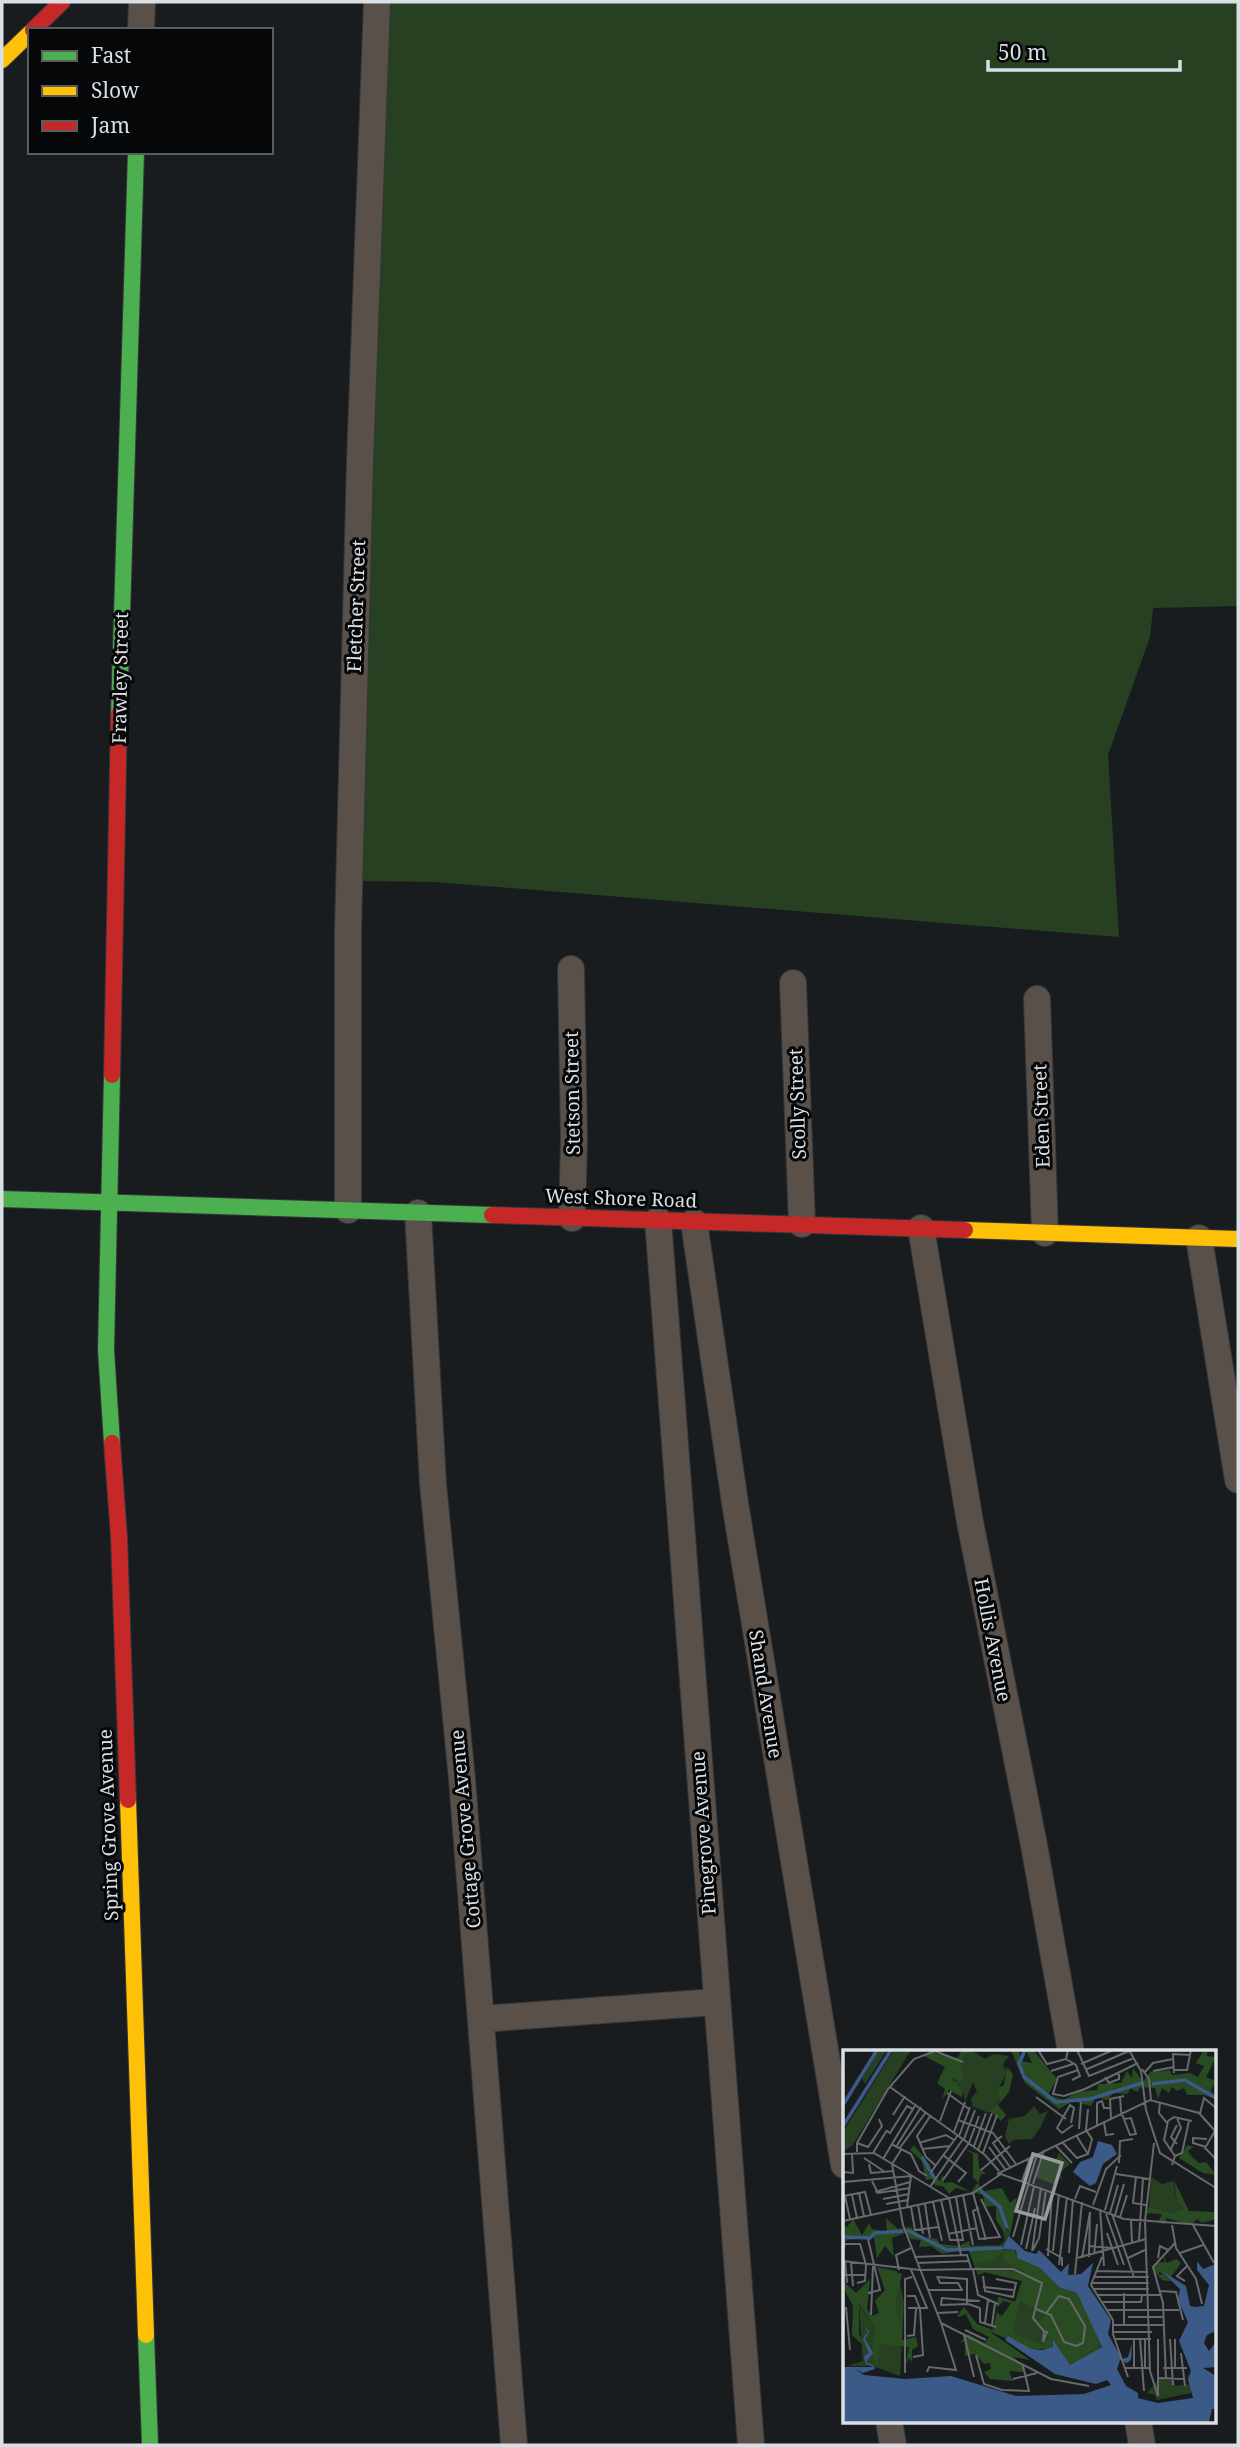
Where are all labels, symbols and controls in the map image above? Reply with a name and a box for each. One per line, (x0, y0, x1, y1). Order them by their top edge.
legend (28, 28, 273, 154)
scale bar (988, 28, 1180, 72)
text: 50 m (998, 38, 1047, 66)
text: Fast (91, 41, 131, 69)
text: Slow (91, 76, 140, 104)
text: Jam (90, 111, 130, 139)
street label: Fletcher Street (341, 539, 371, 673)
street label: Frawley Street (106, 612, 134, 744)
street label: Stetson Street (558, 1031, 586, 1155)
street label: Scolly Street (782, 1048, 812, 1160)
street label: Eden Street (1026, 1063, 1056, 1168)
street label: West Shore Road (544, 1182, 698, 1214)
street label: Hollis Avenue (968, 1576, 1018, 1704)
street label: Shand Avenue (743, 1628, 789, 1760)
street label: Cottage Grove Avenue (443, 1728, 487, 1930)
street label: Spring Grove Avenue (92, 1729, 124, 1921)
street label: Pinegrove Avenue (684, 1750, 722, 1916)
inset map (843, 2050, 1216, 2422)

